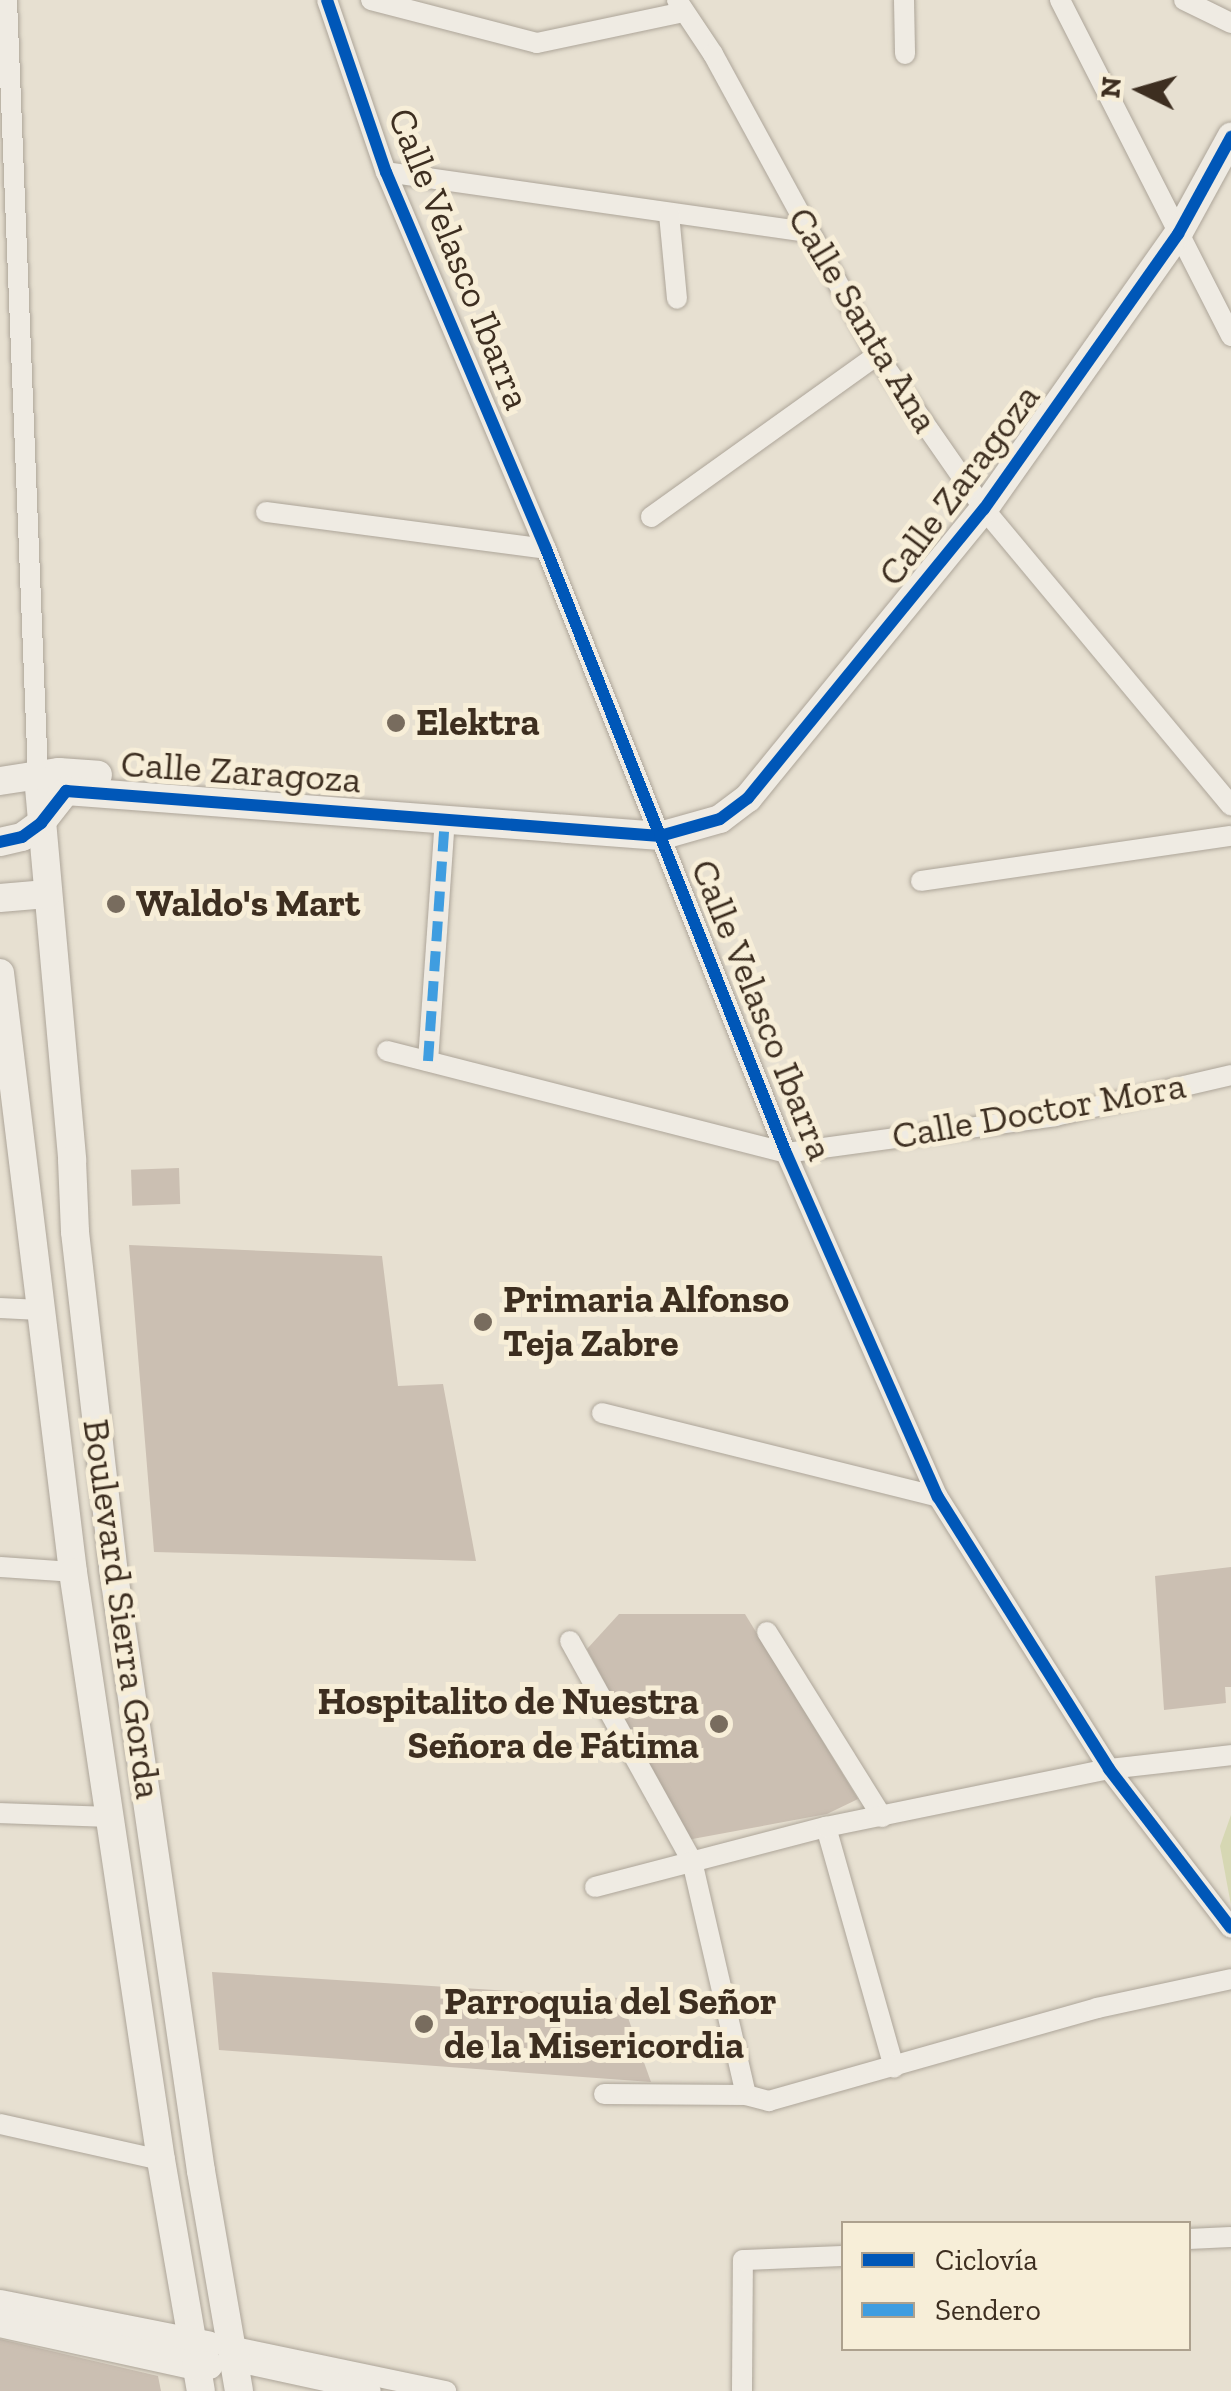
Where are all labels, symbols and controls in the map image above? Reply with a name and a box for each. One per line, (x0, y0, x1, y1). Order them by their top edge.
north arrow (1091, 40, 1191, 140)
text: N (1093, 75, 1128, 99)
street label: Calle Velasco Ibarra (378, 101, 540, 417)
street label: Calle Santa Ana (778, 199, 948, 441)
street label: Calle Zaragoza (868, 375, 1050, 595)
place label: Elektra (416, 700, 540, 746)
marker: Elektra (385, 712, 407, 734)
street label: Calle Zaragoza (119, 741, 363, 803)
street label: Calle Velasco Ibarra (681, 852, 843, 1168)
place label: Waldo's Mart (136, 881, 360, 927)
marker: Waldo's Mart (105, 893, 127, 915)
street label: Calle Doctor Mora (888, 1063, 1190, 1159)
place label: Primaria Alfonso Teja Zabre (503, 1277, 790, 1366)
marker: Primaria Alfonso Teja Zabre (472, 1311, 494, 1333)
street label: Boulevard Sierra Gorda (73, 1416, 171, 1802)
place label: Hospitalito de Nuestra Señora de Fátima (317, 1679, 699, 1768)
marker: Hospitalito de Nuestra Señora de Fátima (708, 1713, 730, 1735)
place label: Parroquia del Señor de la Misericordia (444, 1979, 777, 2068)
marker: Parroquia del Señor de la Misericordia (413, 2013, 435, 2035)
legend (841, 2221, 1191, 2351)
text: Ciclovía (935, 2242, 1038, 2278)
text: Sendero (935, 2292, 1041, 2328)

